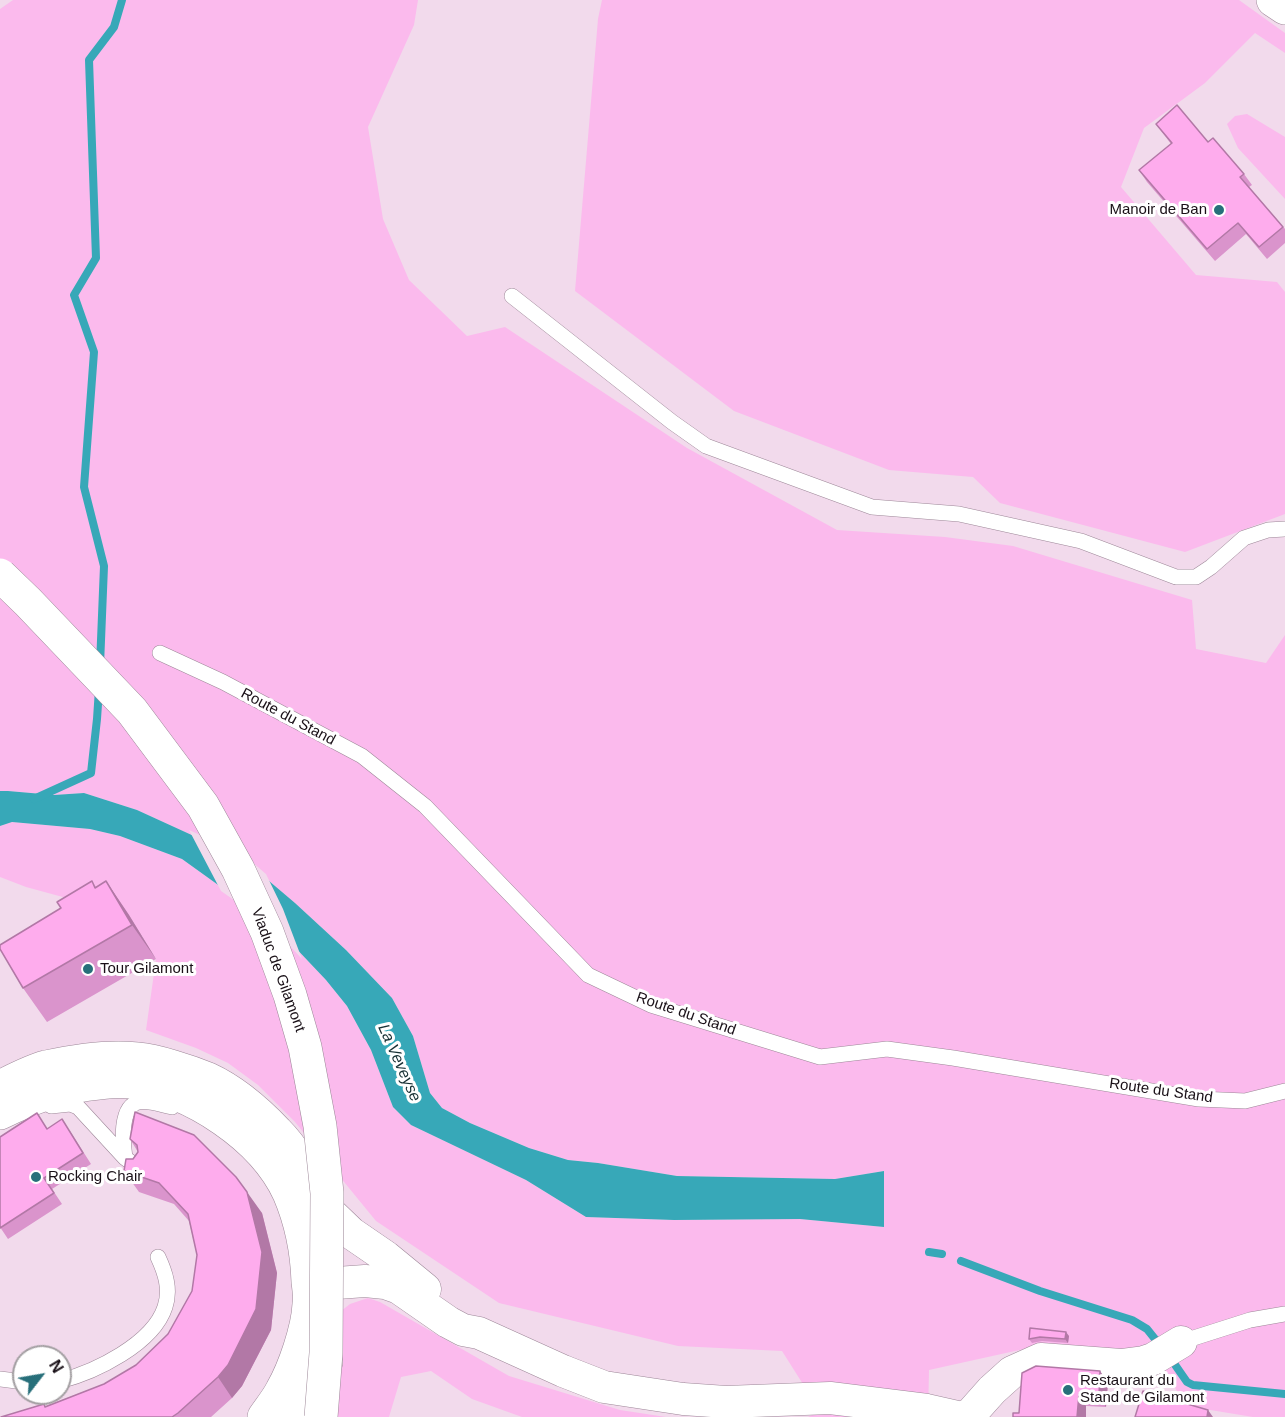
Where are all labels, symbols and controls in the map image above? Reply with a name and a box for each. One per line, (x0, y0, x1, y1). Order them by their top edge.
place label: Manoir de Ban (1109, 201, 1207, 219)
marker: Manoir de Ban (1212, 203, 1226, 217)
street label: Route du Stand (238, 685, 338, 749)
street label: Viaduc de Gilamont (247, 906, 309, 1034)
place label: Tour Gilamont (100, 960, 193, 978)
marker: Tour Gilamont (81, 962, 95, 976)
street label: Route du Stand (634, 989, 738, 1039)
water label: La Veveyse (373, 1021, 425, 1105)
street label: Route du Stand (1108, 1075, 1214, 1107)
place label: Rocking Chair (48, 1168, 142, 1186)
marker: Rocking Chair (29, 1170, 43, 1184)
north arrow (12, 1345, 72, 1405)
text: N (46, 1357, 66, 1376)
place label: Restaurant du Stand de Gilamont (1080, 1372, 1204, 1407)
marker: Restaurant du Stand de Gilamont (1061, 1383, 1075, 1397)

